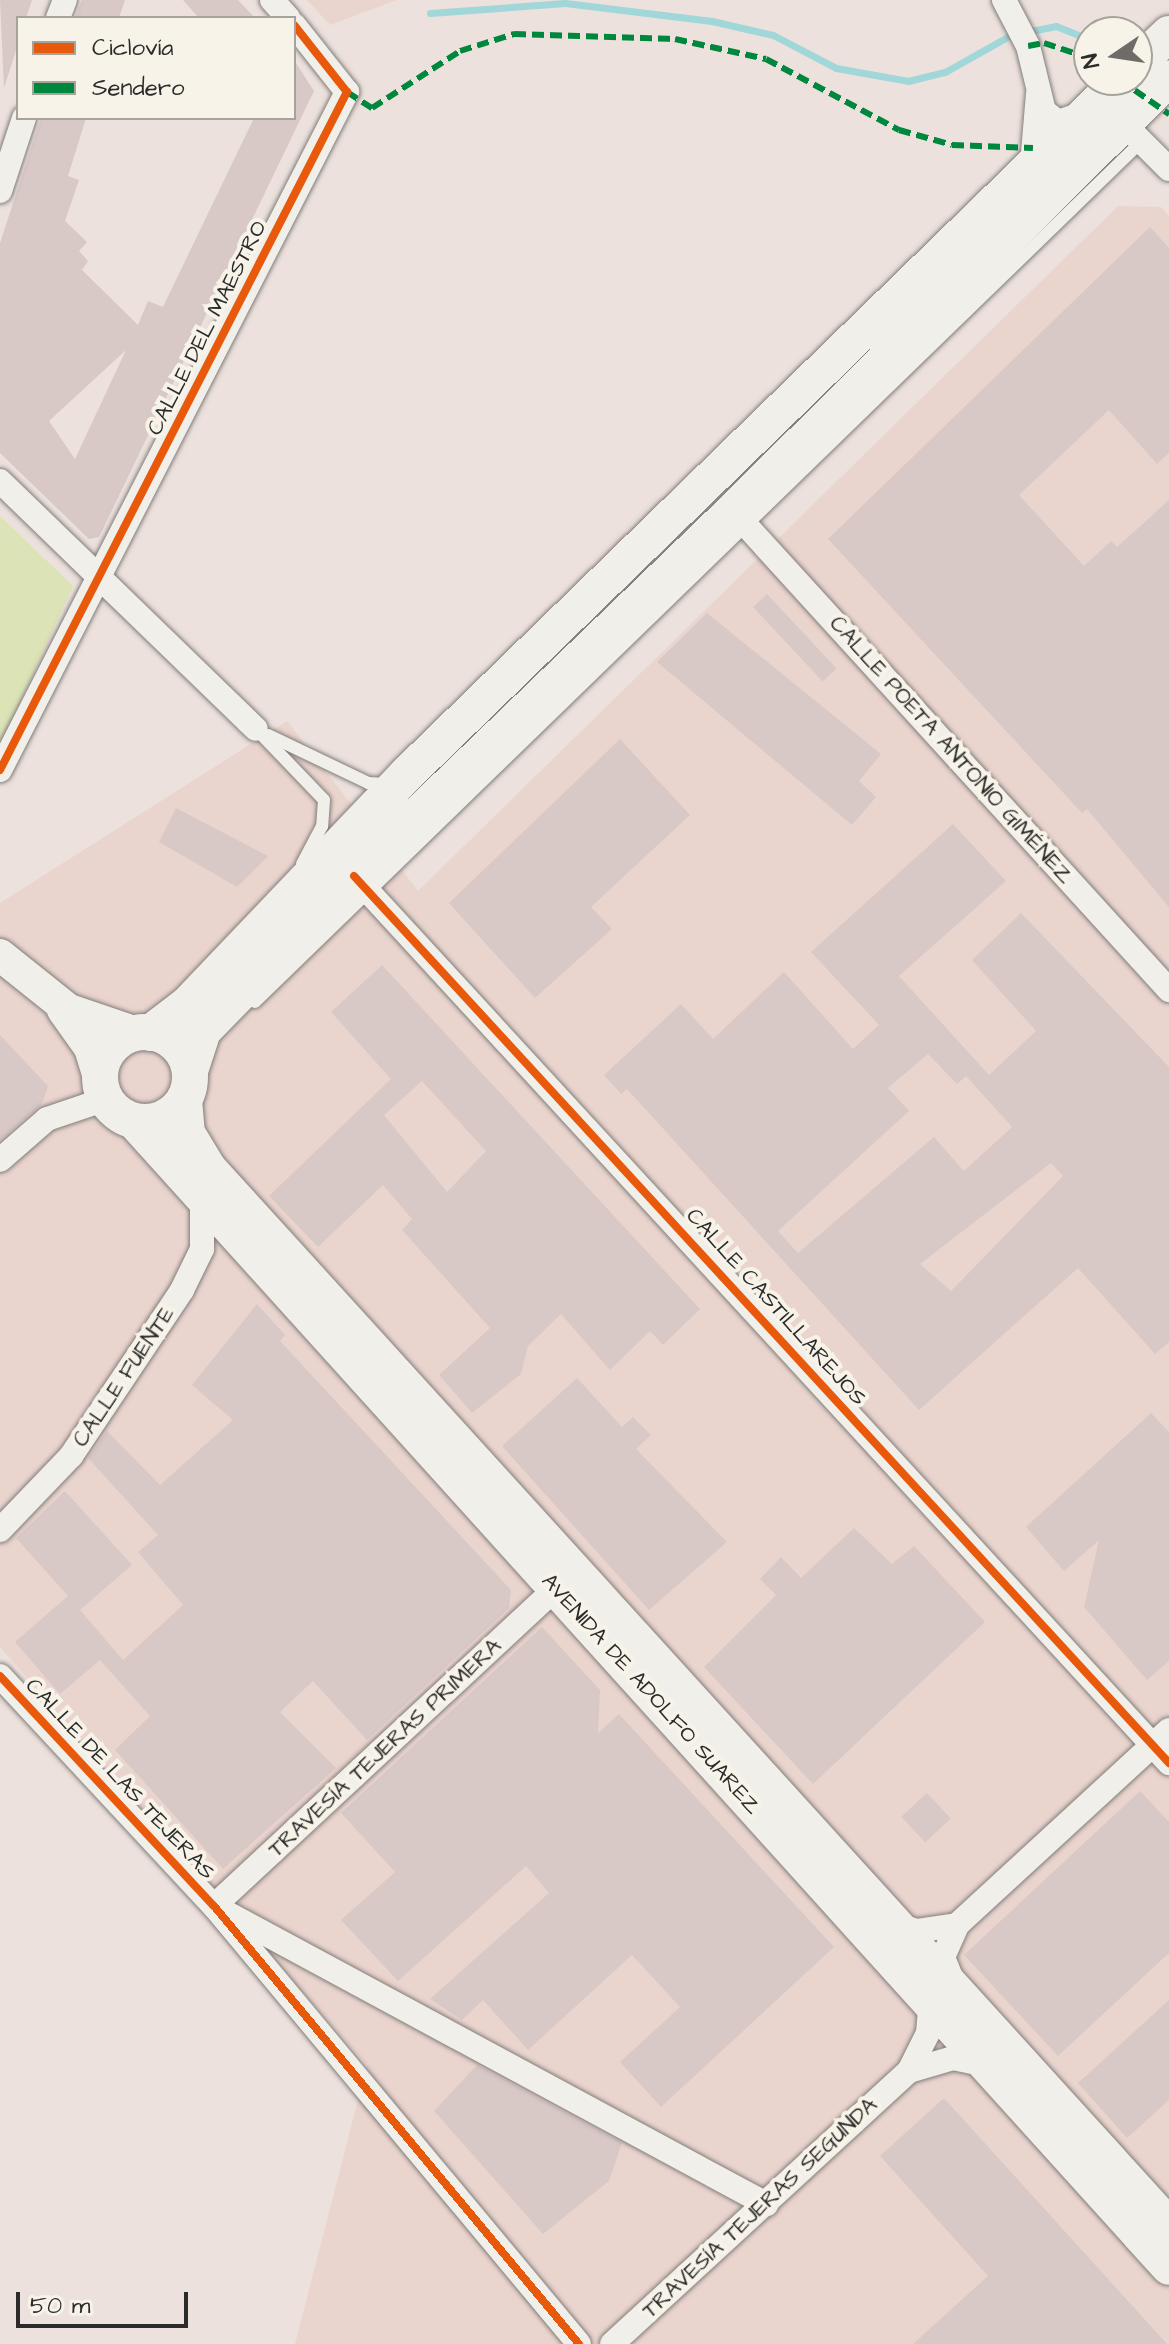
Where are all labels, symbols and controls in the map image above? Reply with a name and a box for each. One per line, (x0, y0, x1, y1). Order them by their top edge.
legend (16, 16, 296, 120)
north arrow (1073, 16, 1153, 96)
text: Ciclovía (92, 31, 173, 65)
text: N (1074, 51, 1108, 71)
text: Sendero (92, 71, 184, 105)
street label: CALLE DEL MAESTRO (141, 216, 273, 440)
street label: CALLE POETA ANTONIO GIMÉNEZ (824, 611, 1078, 889)
street label: CALLE CASTILLAREJOS (680, 1203, 872, 1411)
street label: CALLE FUENTE (67, 1302, 181, 1452)
street label: AVENIDA DE ADOLFO SUAREZ (536, 1568, 766, 1820)
street label: TRAVESÍA TEJERAS PRIMERA (263, 1633, 507, 1863)
street label: CALLE DE LAS TEJERAS (20, 1673, 220, 1885)
street label: TRAVESÍA TEJERAS SEGUNDA (637, 2092, 883, 2324)
scale bar (20, 2276, 192, 2326)
text: 50 m (30, 2289, 90, 2323)

